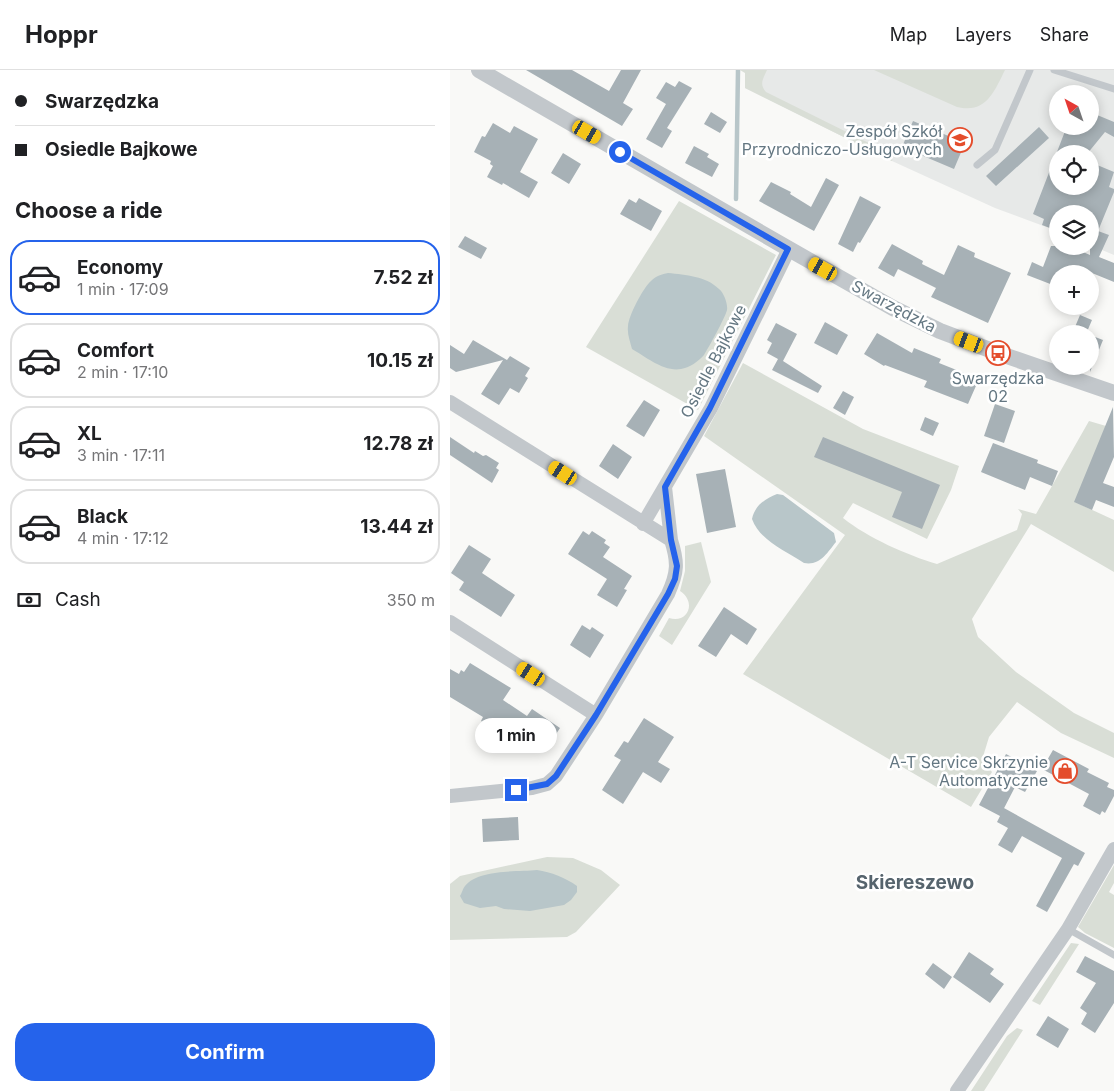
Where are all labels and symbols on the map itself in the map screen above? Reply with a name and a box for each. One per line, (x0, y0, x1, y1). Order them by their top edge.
north arrow (1049, 85, 1099, 135)
car (570, 118, 603, 146)
place label: Zespół Szkół Przyrodniczo-Usługowych (742, 121, 942, 159)
school or university icon: Zespół Szkół Przyrodniczo-Usługowych (947, 127, 973, 153)
route start (609, 141, 631, 163)
car (806, 255, 839, 283)
street label: Swarzędzka (848, 275, 940, 337)
street label: Osiedle Bajkowe (676, 301, 750, 421)
car (952, 330, 985, 354)
bus stop icon: Swarzędzka 02 (985, 340, 1011, 366)
place label: Swarzędzka 02 (952, 368, 1044, 406)
car (546, 459, 579, 487)
car (514, 660, 547, 688)
callout: 1 min (475, 718, 557, 752)
place label: A-T Service Skrzynie Automatyczne (889, 752, 1048, 790)
shop icon: A-T Service Skrzynie Automatyczne (1052, 758, 1078, 784)
route end (505, 779, 527, 801)
district label: Skiereszewo (856, 871, 974, 894)

